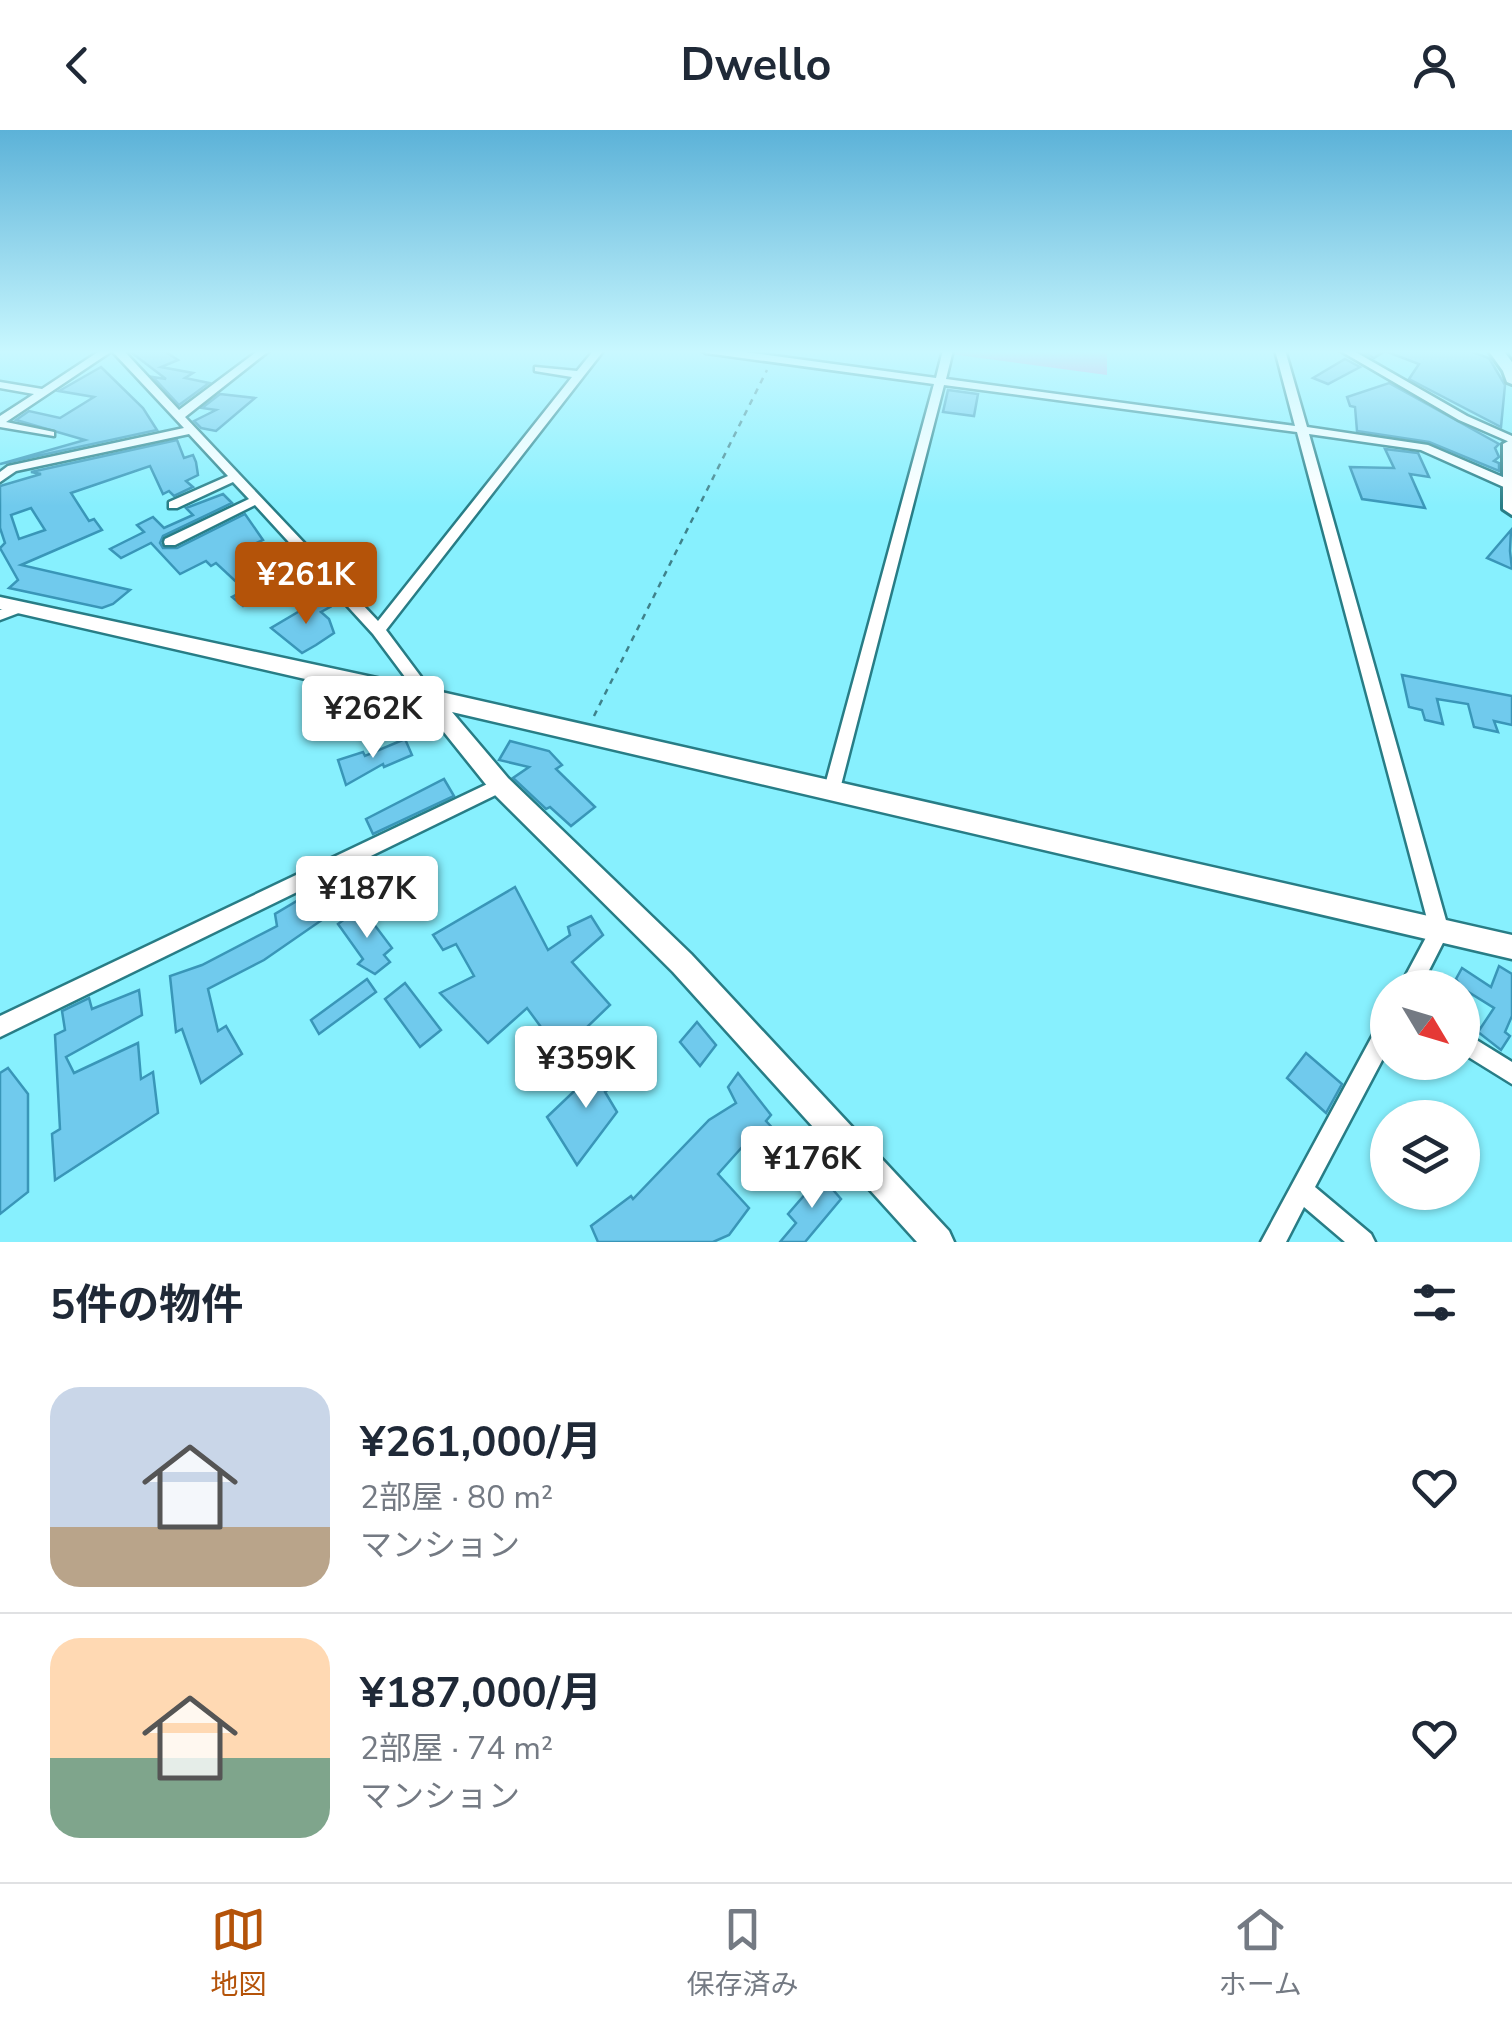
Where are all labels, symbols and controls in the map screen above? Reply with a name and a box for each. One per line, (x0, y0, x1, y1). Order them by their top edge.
text: Dwello (680, 35, 832, 96)
icon: back (50, 38, 105, 93)
icon: person (1407, 38, 1462, 93)
pin: ¥261K (236, 542, 376, 627)
text: ¥261K (257, 553, 355, 596)
pin: ¥262K (303, 676, 443, 761)
text: ¥262K (324, 687, 422, 730)
pin: ¥187K (297, 856, 437, 941)
text: ¥187K (318, 867, 416, 910)
north arrow (1370, 970, 1480, 1080)
map controls (1370, 970, 1480, 1210)
pin: ¥359K (516, 1026, 656, 1111)
text: ¥359K (537, 1037, 635, 1080)
button: layers (1370, 1100, 1480, 1210)
pin: ¥176K (742, 1126, 882, 1211)
text: ¥176K (763, 1137, 861, 1180)
icon: filters (1407, 1275, 1462, 1330)
text: 5件の物件 (50, 1277, 243, 1334)
text: ¥261,000/月 (360, 1414, 602, 1471)
icon: home (130, 1427, 250, 1547)
icon: heart (1407, 1460, 1462, 1515)
text: 2部屋 · 80 m² (360, 1476, 553, 1519)
text: マンション (360, 1524, 520, 1567)
text: ¥187,000/月 (360, 1665, 602, 1722)
icon: home (130, 1678, 250, 1798)
icon: heart (1407, 1711, 1462, 1766)
text: 2部屋 · 74 m² (360, 1727, 553, 1770)
text: マンション (360, 1775, 520, 1818)
tab: 地図 (210, 1902, 266, 2004)
tab: 保存済み (686, 1902, 798, 2004)
tab: ホーム (1219, 1902, 1302, 2004)

